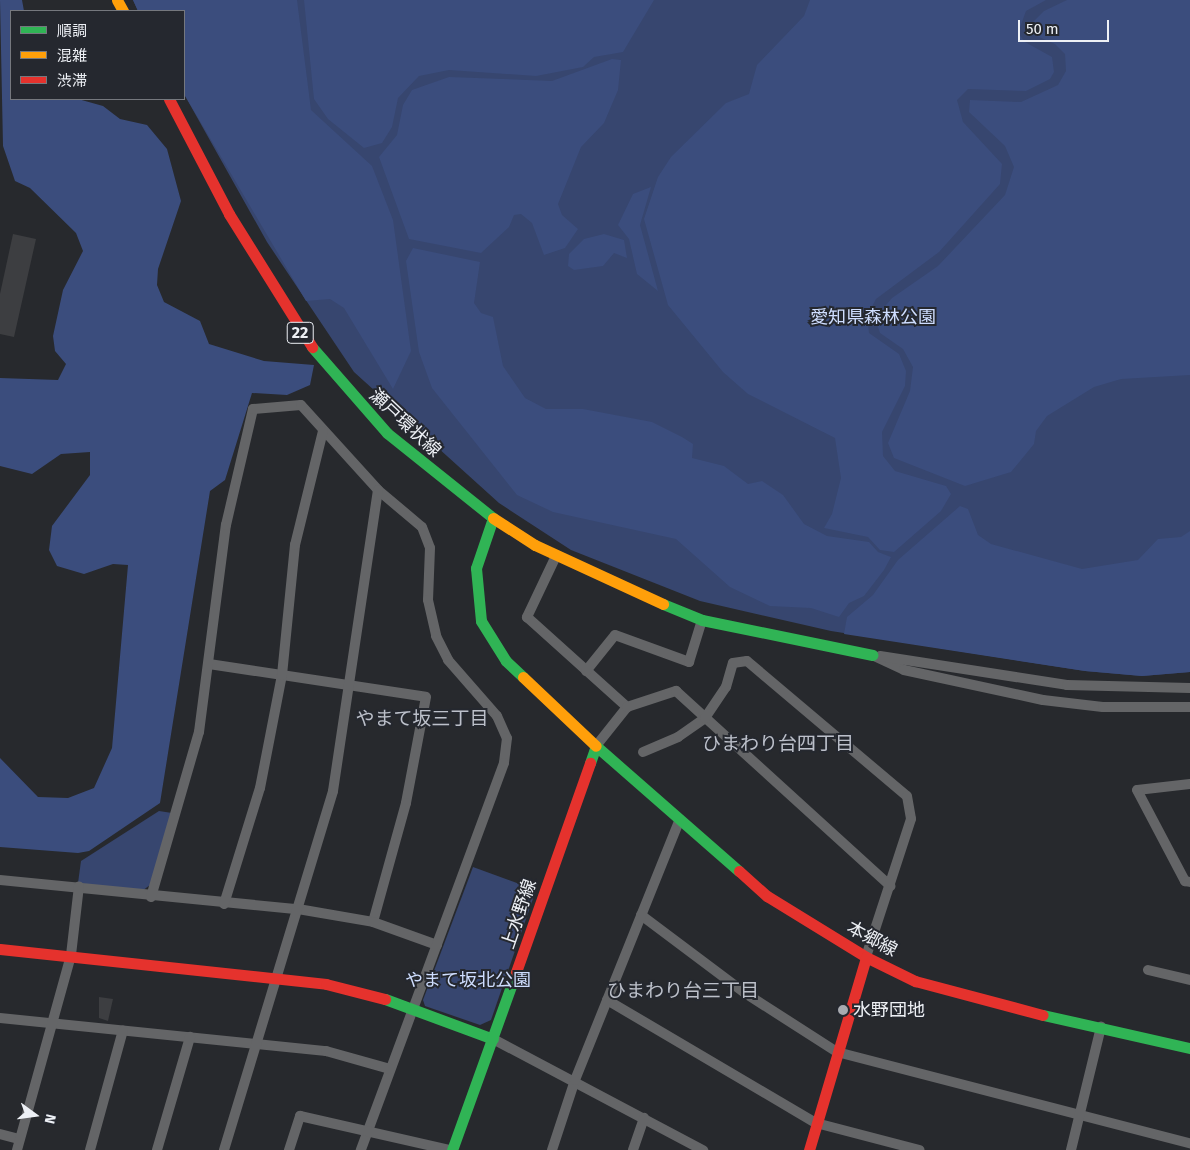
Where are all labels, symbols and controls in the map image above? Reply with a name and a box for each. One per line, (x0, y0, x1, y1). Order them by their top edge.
legend (10, 10, 185, 100)
scale bar (1020, 10, 1111, 42)
text: 50 m (1026, 20, 1059, 38)
text: 順調 (57, 22, 87, 40)
text: 混雑 (57, 47, 87, 65)
text: 渋滞 (57, 72, 87, 90)
park label: 愛知県森林公園 (810, 306, 936, 328)
road number: 22 (286, 319, 314, 346)
street label: 瀬戸環状線 (365, 384, 445, 462)
district label: やまて坂三丁目 (356, 708, 488, 730)
district label: ひまわり台四丁目 (702, 733, 854, 755)
street label: 上水野線 (497, 876, 541, 952)
street label: 本郷線 (843, 917, 901, 961)
park label: やまて坂北公園 (405, 969, 531, 991)
district label: ひまわり台三丁目 (607, 980, 759, 1002)
place label: 水野団地 (853, 999, 925, 1021)
marker: 水野団地 (837, 1004, 849, 1016)
north arrow (10, 1090, 60, 1140)
text: N (41, 1112, 59, 1125)

